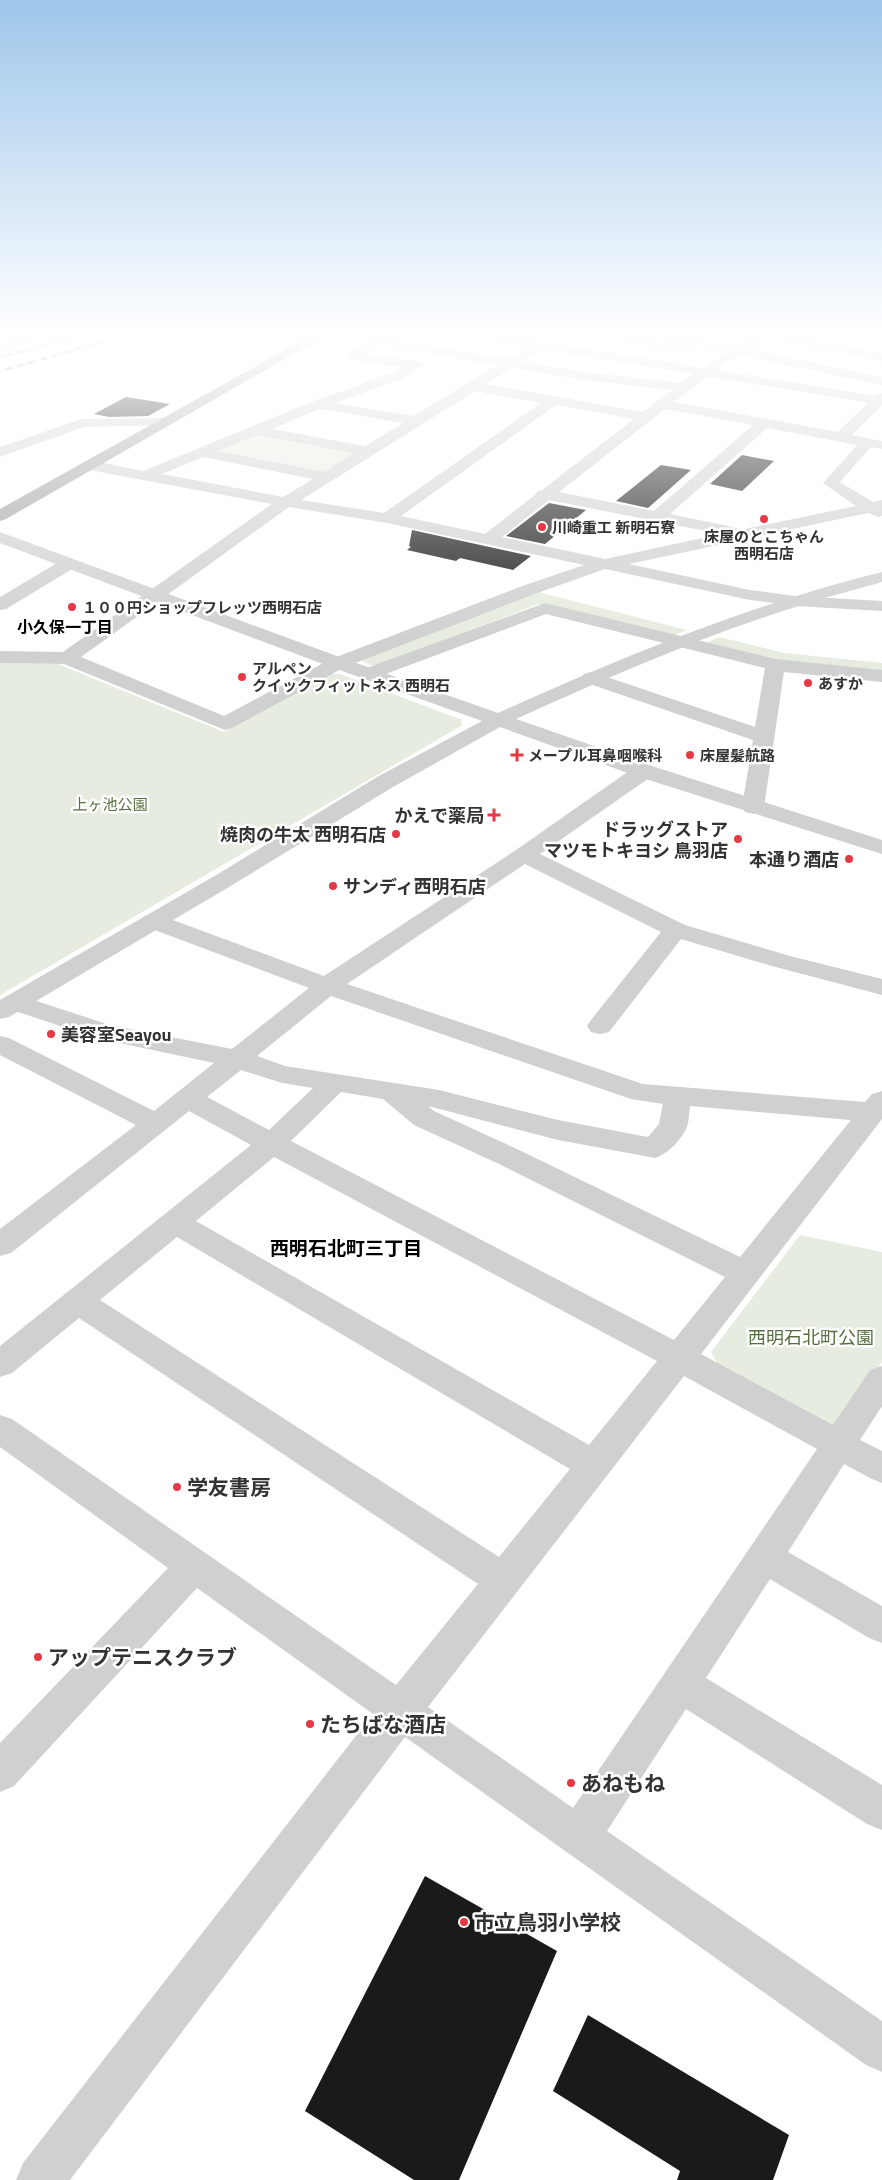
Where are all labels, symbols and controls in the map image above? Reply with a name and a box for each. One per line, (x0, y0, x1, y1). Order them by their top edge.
marker: 床屋のとこちゃん 西明石店 (758, 513, 770, 525)
place label: 川崎重工 新明石寮 (552, 516, 675, 539)
marker: 川崎重工 新明石寮 (536, 521, 548, 533)
place label: 床屋のとこちゃん 西明石店 (704, 525, 824, 565)
place label: １００円ショップフレッツ西明石店 (82, 596, 322, 619)
marker: １００円ショップフレッツ西明石店 (66, 601, 78, 613)
district label: 小久保一丁目 (17, 615, 113, 639)
place label: アルペン クイックフィットネス 西明石 (252, 657, 450, 697)
marker: アルペン クイックフィットネス 西明石 (236, 671, 248, 683)
place label: あすか (818, 672, 863, 695)
marker: あすか (802, 677, 814, 689)
place label: メープル耳鼻咽喉科 (528, 744, 662, 767)
place label: 床屋髪航路 (700, 744, 775, 767)
marker: メープル耳鼻咽喉科 (510, 748, 524, 762)
marker: 床屋髪航路 (684, 749, 696, 761)
park label: 上ヶ池公園 (72, 793, 148, 816)
place label: かえで薬局 (395, 802, 484, 829)
marker: かえで薬局 (488, 809, 500, 821)
place label: ドラッグストア マツモトキヨシ 鳥羽店 (544, 816, 728, 864)
place label: 焼肉の牛太 西明石店 (220, 821, 386, 848)
marker: 焼肉の牛太 西明石店 (390, 828, 402, 840)
marker: ドラッグストア マツモトキヨシ 鳥羽店 (732, 833, 744, 845)
place label: 本通り酒店 (749, 846, 839, 873)
marker: 本通り酒店 (843, 853, 855, 865)
place label: サンディ西明石店 (343, 873, 486, 900)
marker: サンディ西明石店 (327, 880, 339, 892)
place label: 美容室Seayou (61, 1021, 171, 1048)
marker: 美容室Seayou (45, 1028, 57, 1040)
district label: 西明石北町三丁目 (270, 1233, 422, 1262)
park label: 西明石北町公園 (748, 1324, 874, 1351)
place label: 学友書房 (187, 1471, 271, 1503)
marker: 学友書房 (171, 1481, 183, 1493)
place label: アップテニスクラブ (48, 1641, 237, 1673)
marker: アップテニスクラブ (32, 1651, 44, 1663)
place label: たちばな酒店 (320, 1708, 446, 1740)
marker: たちばな酒店 (304, 1718, 316, 1730)
place label: あねもね (581, 1767, 665, 1799)
marker: あねもね (565, 1777, 577, 1789)
place label: 市立鳥羽小学校 (474, 1906, 621, 1938)
marker: 市立鳥羽小学校 (458, 1916, 470, 1928)

